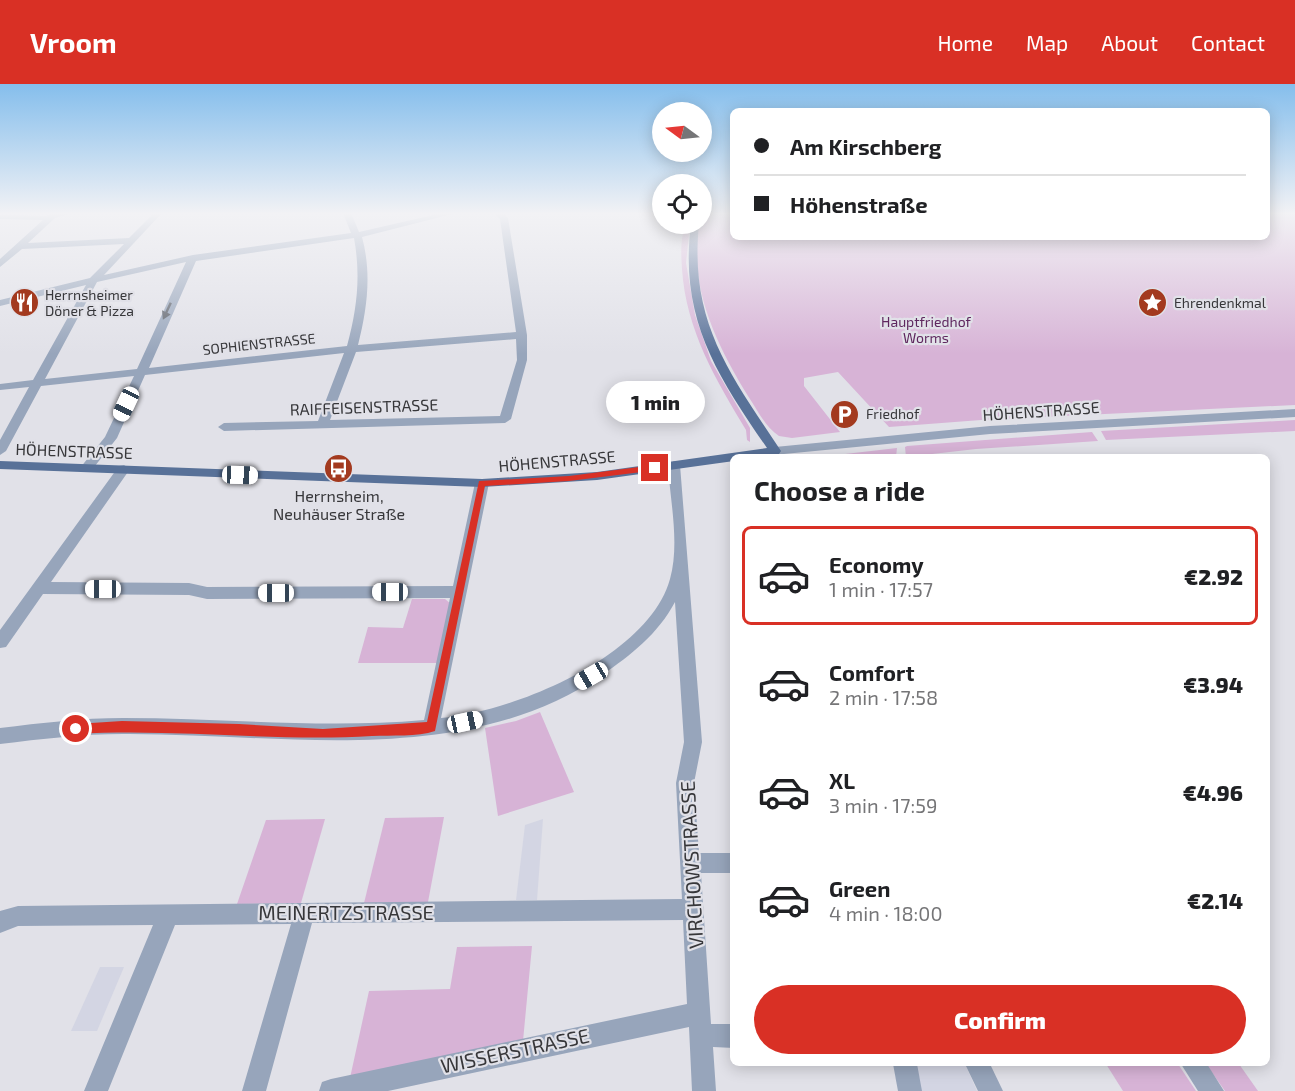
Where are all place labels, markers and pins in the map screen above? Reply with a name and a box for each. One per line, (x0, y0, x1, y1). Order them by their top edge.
place label: Herrnsheimer Döner & Pizza (45, 286, 134, 319)
restaurant icon: Herrnsheimer Döner & Pizza (8, 287, 40, 319)
place icon: Ehrendenkmal (1137, 287, 1169, 319)
place label: Ehrendenkmal (1174, 294, 1267, 311)
parking icon: Friedhof (829, 398, 861, 430)
place label: Friedhof (866, 405, 920, 422)
bus stop icon: Herrnsheim, Neuhäuser Straße (323, 452, 355, 484)
place label: Herrnsheim, Neuhäuser Straße (273, 486, 405, 523)

